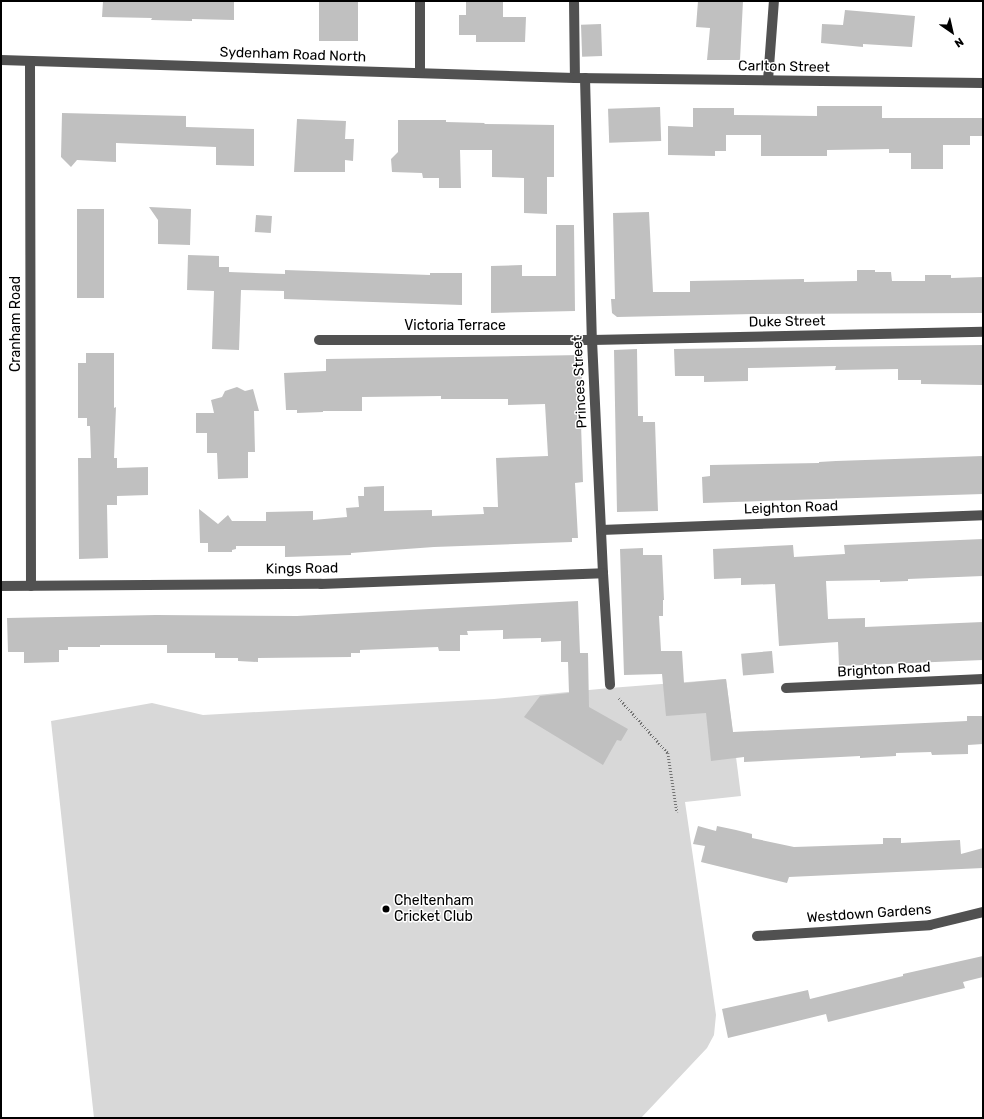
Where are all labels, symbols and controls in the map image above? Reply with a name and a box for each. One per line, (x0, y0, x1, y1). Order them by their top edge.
north arrow (932, 12, 972, 52)
text: N (952, 35, 966, 50)
street label: Sydenham Road North (219, 44, 367, 66)
street label: Carlton Street (738, 58, 830, 76)
street label: Cranham Road (8, 276, 24, 372)
street label: Duke Street (749, 313, 825, 331)
street label: Victoria Terrace (404, 318, 506, 334)
street label: Princes Street (569, 335, 591, 429)
street label: Leighton Road (744, 498, 838, 518)
street label: Kings Road (266, 560, 338, 578)
street label: Brighton Road (837, 659, 931, 681)
place label: Cheltenham Cricket Club (394, 893, 474, 926)
street label: Westdown Gardens (806, 901, 932, 927)
marker: Cheltenham Cricket Club (381, 904, 391, 914)

